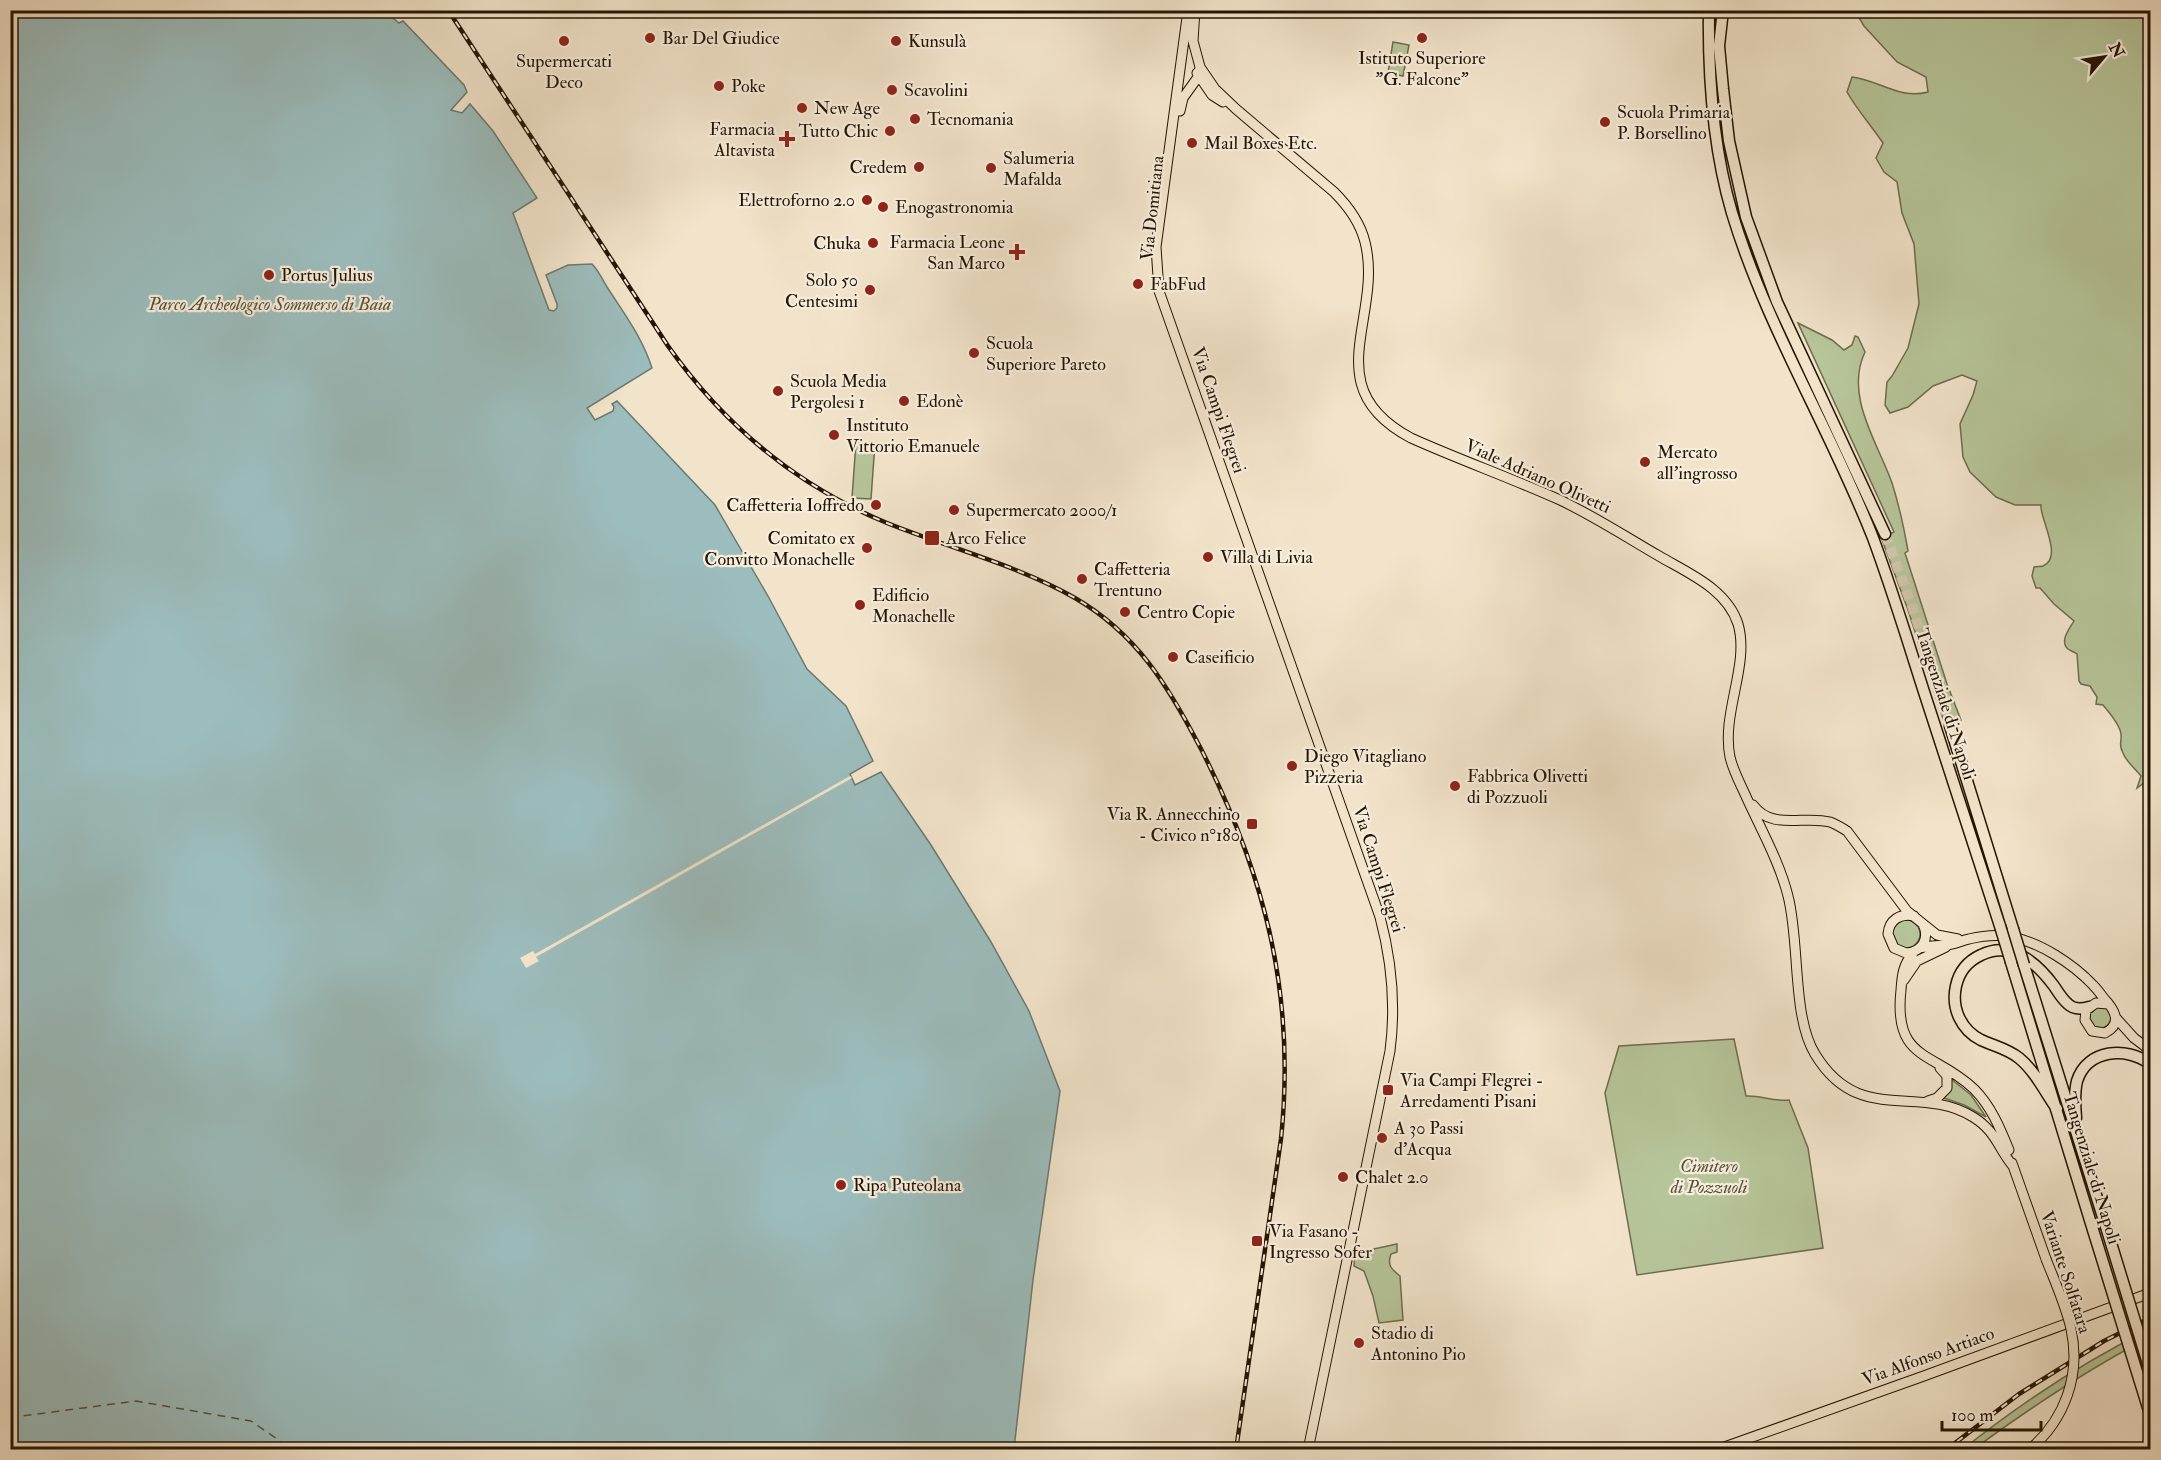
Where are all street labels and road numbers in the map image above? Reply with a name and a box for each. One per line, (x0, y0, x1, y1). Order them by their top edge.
street label: Via Domitiana (1136, 154, 1170, 262)
street label: Via Campi Flegrei (1186, 344, 1251, 476)
street label: Viale Adriano Olivetti (1461, 434, 1614, 519)
street label: Tangenziale di Napoli (1910, 625, 1981, 783)
street label: Via Campi Flegrei (1347, 803, 1410, 936)
street label: Tangenziale di Napoli (2057, 1089, 2126, 1247)
street label: Variante Solfatara (2035, 1208, 2096, 1337)
street label: Via Alfonso Artiaco (1859, 1322, 1998, 1391)

